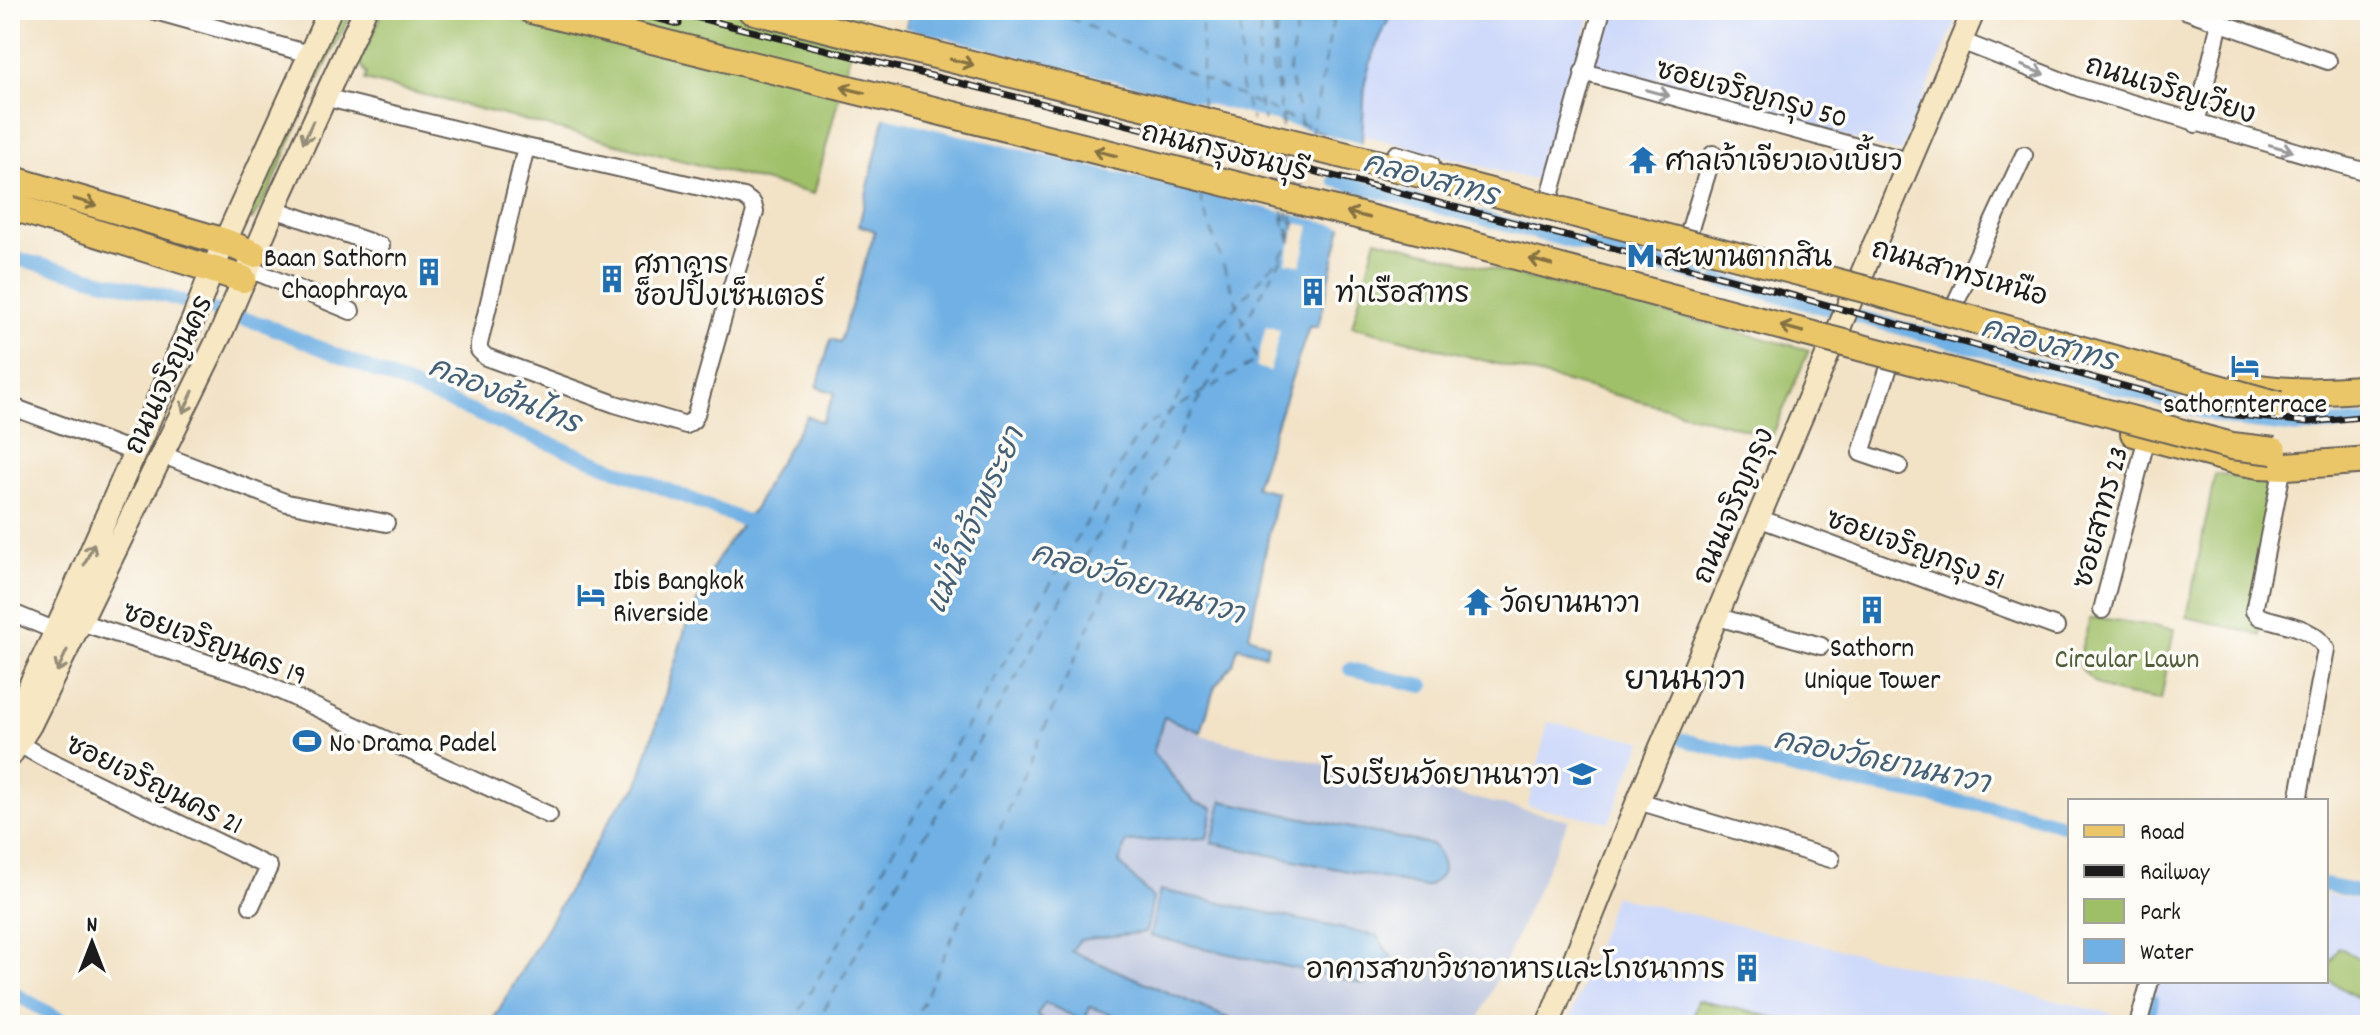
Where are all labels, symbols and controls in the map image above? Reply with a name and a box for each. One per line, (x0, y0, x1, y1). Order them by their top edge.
street label: ถนนเจริญเวียง (2079, 46, 2260, 138)
street label: ซอยเจริญกรุง 50 (1650, 51, 1851, 142)
one-way arrow (949, 55, 975, 70)
one-way arrow (2020, 64, 2045, 78)
one-way arrow (840, 82, 866, 97)
one-way arrow (1645, 86, 1671, 101)
street label: ถนนกรุงธนบุรี (1136, 113, 1312, 195)
one-way arrow (300, 119, 315, 143)
place label: ศาลเจ้าเจียวเองเบี้ยว (1665, 134, 1902, 185)
one-way arrow (2268, 141, 2294, 156)
one-way arrow (1093, 144, 1119, 159)
water label: คลองสาทร (1358, 144, 1505, 222)
temple icon: ศาลเจ้าเจียวเองเบี้ยว (1628, 145, 1658, 175)
one-way arrow (71, 195, 97, 210)
one-way arrow (1345, 207, 1371, 222)
street label: ถนนสาทรเหนือ (1866, 229, 2052, 320)
place label: สะพานตากสิน (1663, 240, 1832, 281)
place label: Baan Sathorn Chaophraya (264, 241, 408, 313)
metro station icon: สะพานตากสิน (1626, 241, 1656, 271)
place label: ศุภาคาร ช็อปปิ้งเซ็นเตอร์ (634, 248, 825, 320)
one-way arrow (1528, 254, 1554, 269)
building icon: Baan Sathorn Chaophraya (414, 257, 444, 287)
building icon: ศุภาคาร ช็อปปิ้งเซ็นเตอร์ (597, 264, 627, 294)
place label: ท่าเรือสาทร (1335, 274, 1469, 317)
building icon: ท่าเรือสาทร (1298, 277, 1328, 307)
street label: ถนนเจริญนคร (116, 289, 226, 462)
water label: คลองสาทร (1976, 309, 2123, 387)
one-way arrow (1779, 320, 1805, 335)
water label: คลองต้นไทร (421, 345, 590, 449)
hotel icon: sathornterrace (2230, 351, 2260, 381)
place label: sathornterrace (2163, 387, 2327, 427)
one-way arrow (180, 390, 195, 414)
water label: แม่น้ำเจ้าพระยา (908, 416, 1039, 622)
street label: ถนนเจริญกรุง (1685, 422, 1788, 591)
street label: ซอยสาทร 23 (2066, 443, 2142, 594)
street label: ซอยเจริญกรุง 51 (1819, 501, 2010, 604)
water label: คลองวัดยานนาวา (1025, 534, 1250, 640)
one-way arrow (83, 542, 98, 567)
place label: Ibis Bangkok Riverside (613, 564, 744, 636)
hotel icon: Ibis Bangkok Riverside (576, 580, 606, 610)
place label: วัดยานนาวา (1500, 586, 1640, 627)
temple icon: วัดยานนาวา (1463, 587, 1493, 617)
street label: ซอยเจริญนคร 19 (116, 594, 311, 699)
building icon: Sathorn Unique Tower (1857, 595, 1887, 625)
place label: Sathorn Unique Tower (1804, 631, 1941, 703)
park label: Circular Lawn (2055, 642, 2199, 682)
one-way arrow (54, 648, 69, 672)
district label: ยานนาวา (1624, 660, 1746, 706)
water label: คลองวัดยานนาวา (1769, 721, 1995, 809)
street label: ซอยเจริญนคร 21 (57, 726, 249, 848)
sports icon: No Drama Padel (292, 726, 322, 756)
place label: No Drama Padel (329, 726, 497, 766)
place label: โรงเรียนวัดยานนาวา (1321, 755, 1560, 799)
school or university icon: โรงเรียนวัดยานนาวา (1567, 759, 1597, 789)
legend (2068, 799, 2328, 983)
text: Road (2140, 817, 2185, 851)
text: Railway (2140, 857, 2211, 891)
text: Park (2140, 897, 2181, 931)
north arrow (52, 903, 132, 983)
text: N (87, 911, 98, 942)
text: Water (2140, 937, 2193, 971)
place label: อาคารสาขาวิชาอาหารและโภชนาการ (1306, 949, 1725, 993)
building icon: อาคารสาขาวิชาอาหารและโภชนาการ (1732, 953, 1762, 983)

